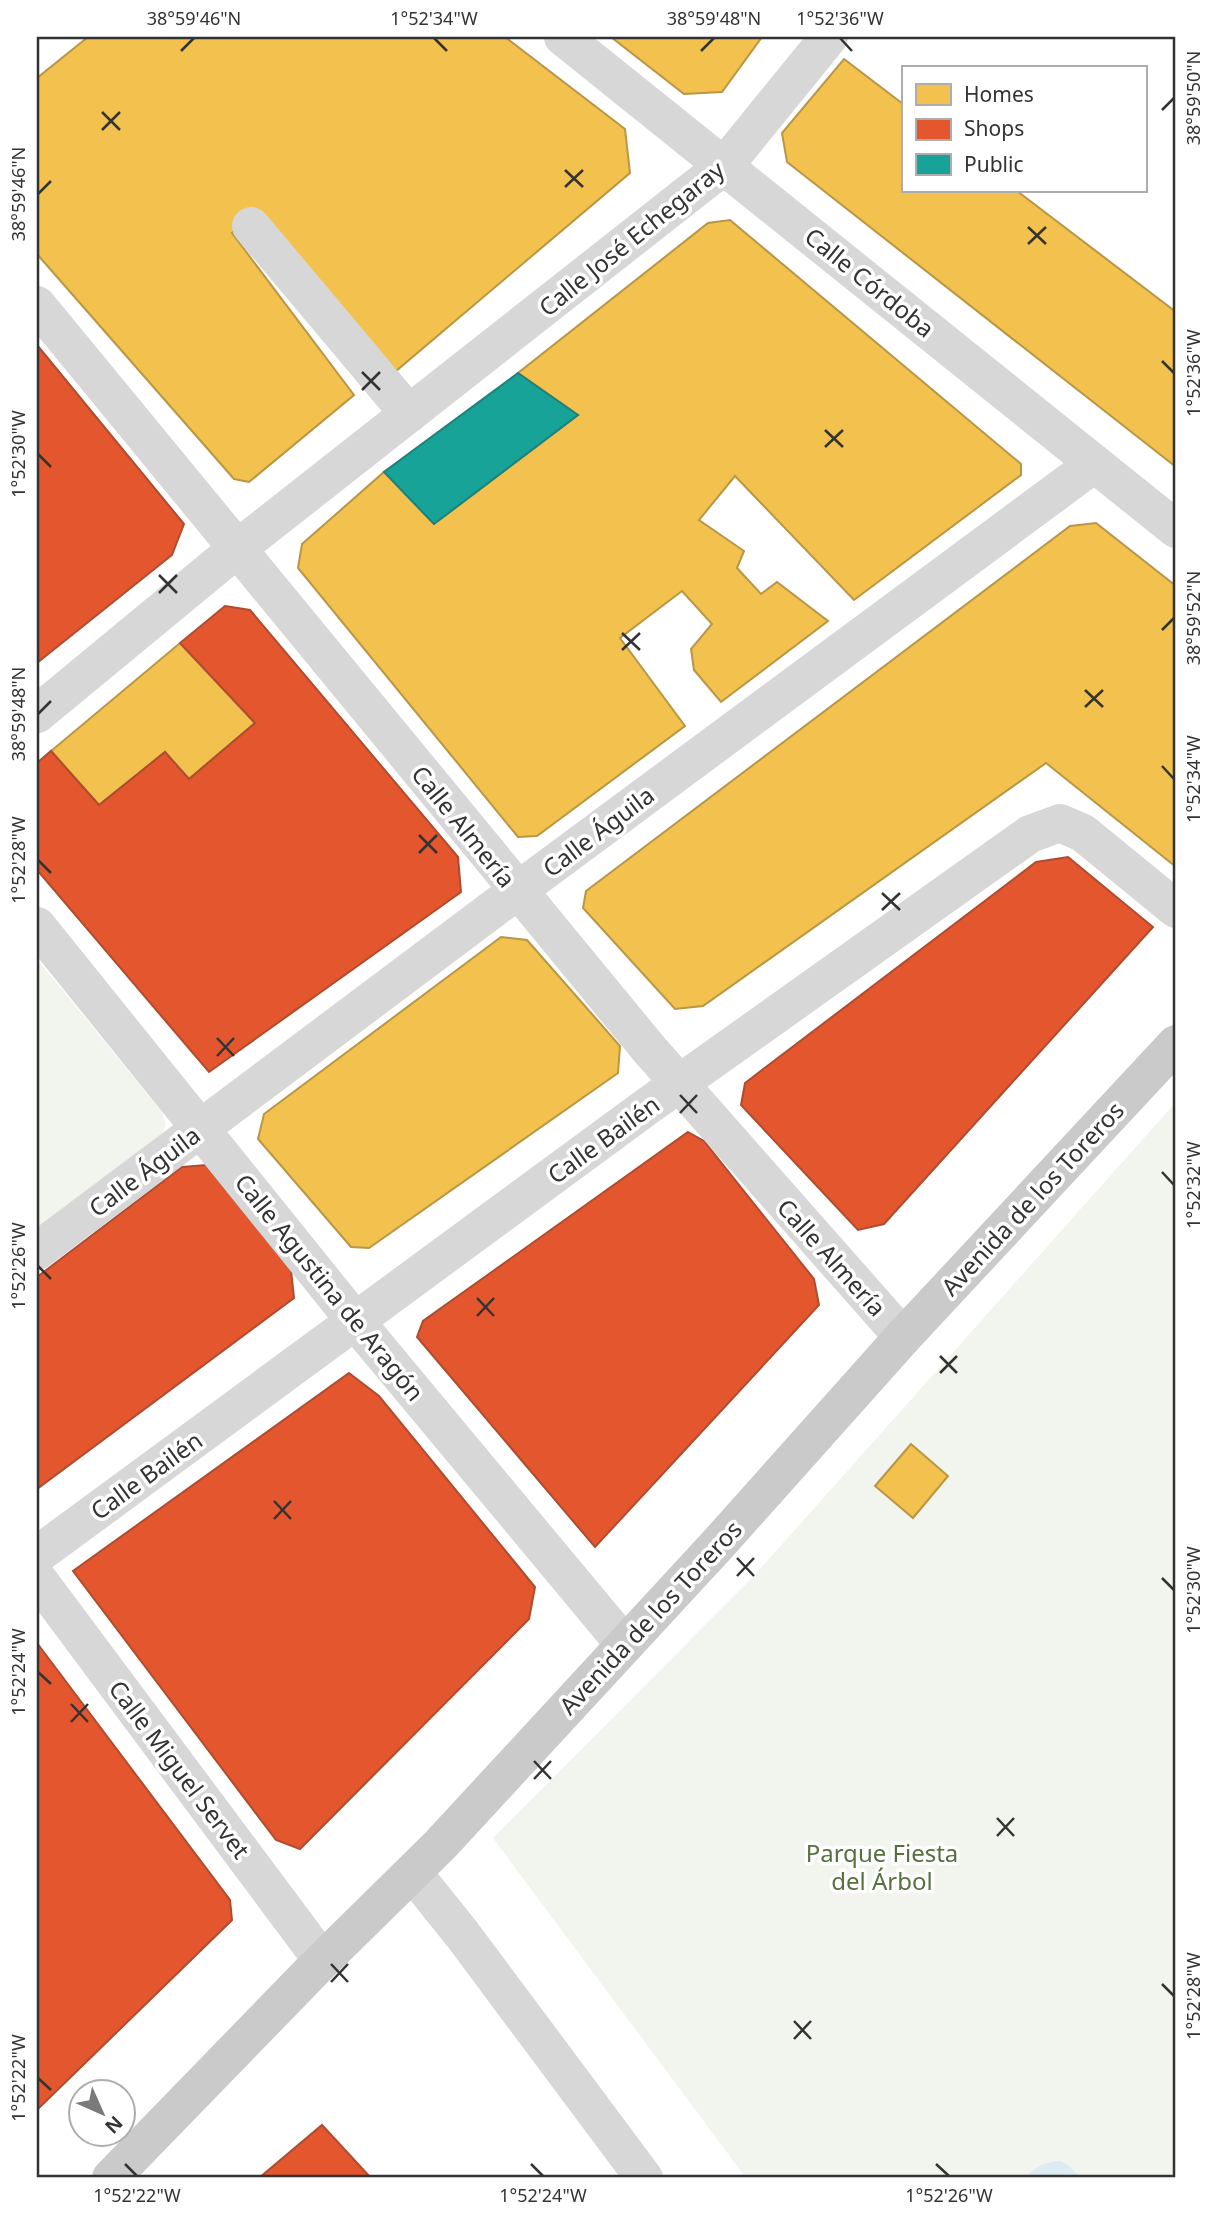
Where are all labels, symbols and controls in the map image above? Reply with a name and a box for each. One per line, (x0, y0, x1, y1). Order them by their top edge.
text: 38°59'46"N (147, 6, 241, 30)
text: 1°52'34"W (390, 6, 478, 30)
text: 38°59'48"N (667, 6, 761, 30)
text: 1°52'36"W (796, 6, 884, 30)
text: 38°59'50"N (1181, 51, 1205, 145)
legend (902, 66, 1146, 192)
text: Homes (964, 80, 1034, 108)
text: Shops (964, 114, 1024, 142)
text: 38°59'46"N (6, 147, 30, 241)
text: Public (964, 150, 1024, 178)
street label: Calle José Echegaray (531, 152, 731, 323)
street label: Calle Córdoba (798, 220, 942, 344)
text: 1°52'36"W (1181, 329, 1205, 417)
text: 1°52'30"W (6, 410, 30, 498)
text: 38°59'52"N (1181, 571, 1205, 665)
text: 38°59'48"N (6, 667, 30, 761)
text: 1°52'34"W (1181, 735, 1205, 823)
street label: Calle Almería (405, 758, 523, 894)
street label: Calle Águila (536, 778, 660, 884)
text: 1°52'28"W (6, 816, 30, 904)
street label: Calle Bailén (540, 1087, 666, 1191)
street label: Avenida de los Toreros (933, 1094, 1131, 1302)
street label: Calle Águila (82, 1118, 206, 1224)
text: 1°52'32"W (1181, 1141, 1205, 1229)
street label: Calle Agustina de Aragón (228, 1166, 432, 1408)
street label: Calle Almería (770, 1191, 894, 1323)
text: 1°52'26"W (6, 1222, 30, 1310)
street label: Calle Bailén (83, 1423, 209, 1527)
street label: Avenida de los Toreros (551, 1513, 749, 1721)
text: 1°52'30"W (1181, 1546, 1205, 1634)
text: 1°52'24"W (6, 1628, 30, 1716)
street label: Calle Miguel Servet (102, 1673, 258, 1865)
park label: Parque Fiesta del Árbol (806, 1836, 958, 1897)
text: 1°52'28"W (1181, 1952, 1205, 2040)
text: 1°52'22"W (6, 2034, 30, 2122)
north arrow (66, 2078, 136, 2148)
text: N (99, 2110, 129, 2140)
text: 1°52'22"W (93, 2183, 181, 2207)
text: 1°52'24"W (499, 2183, 587, 2207)
text: 1°52'26"W (905, 2183, 993, 2207)

